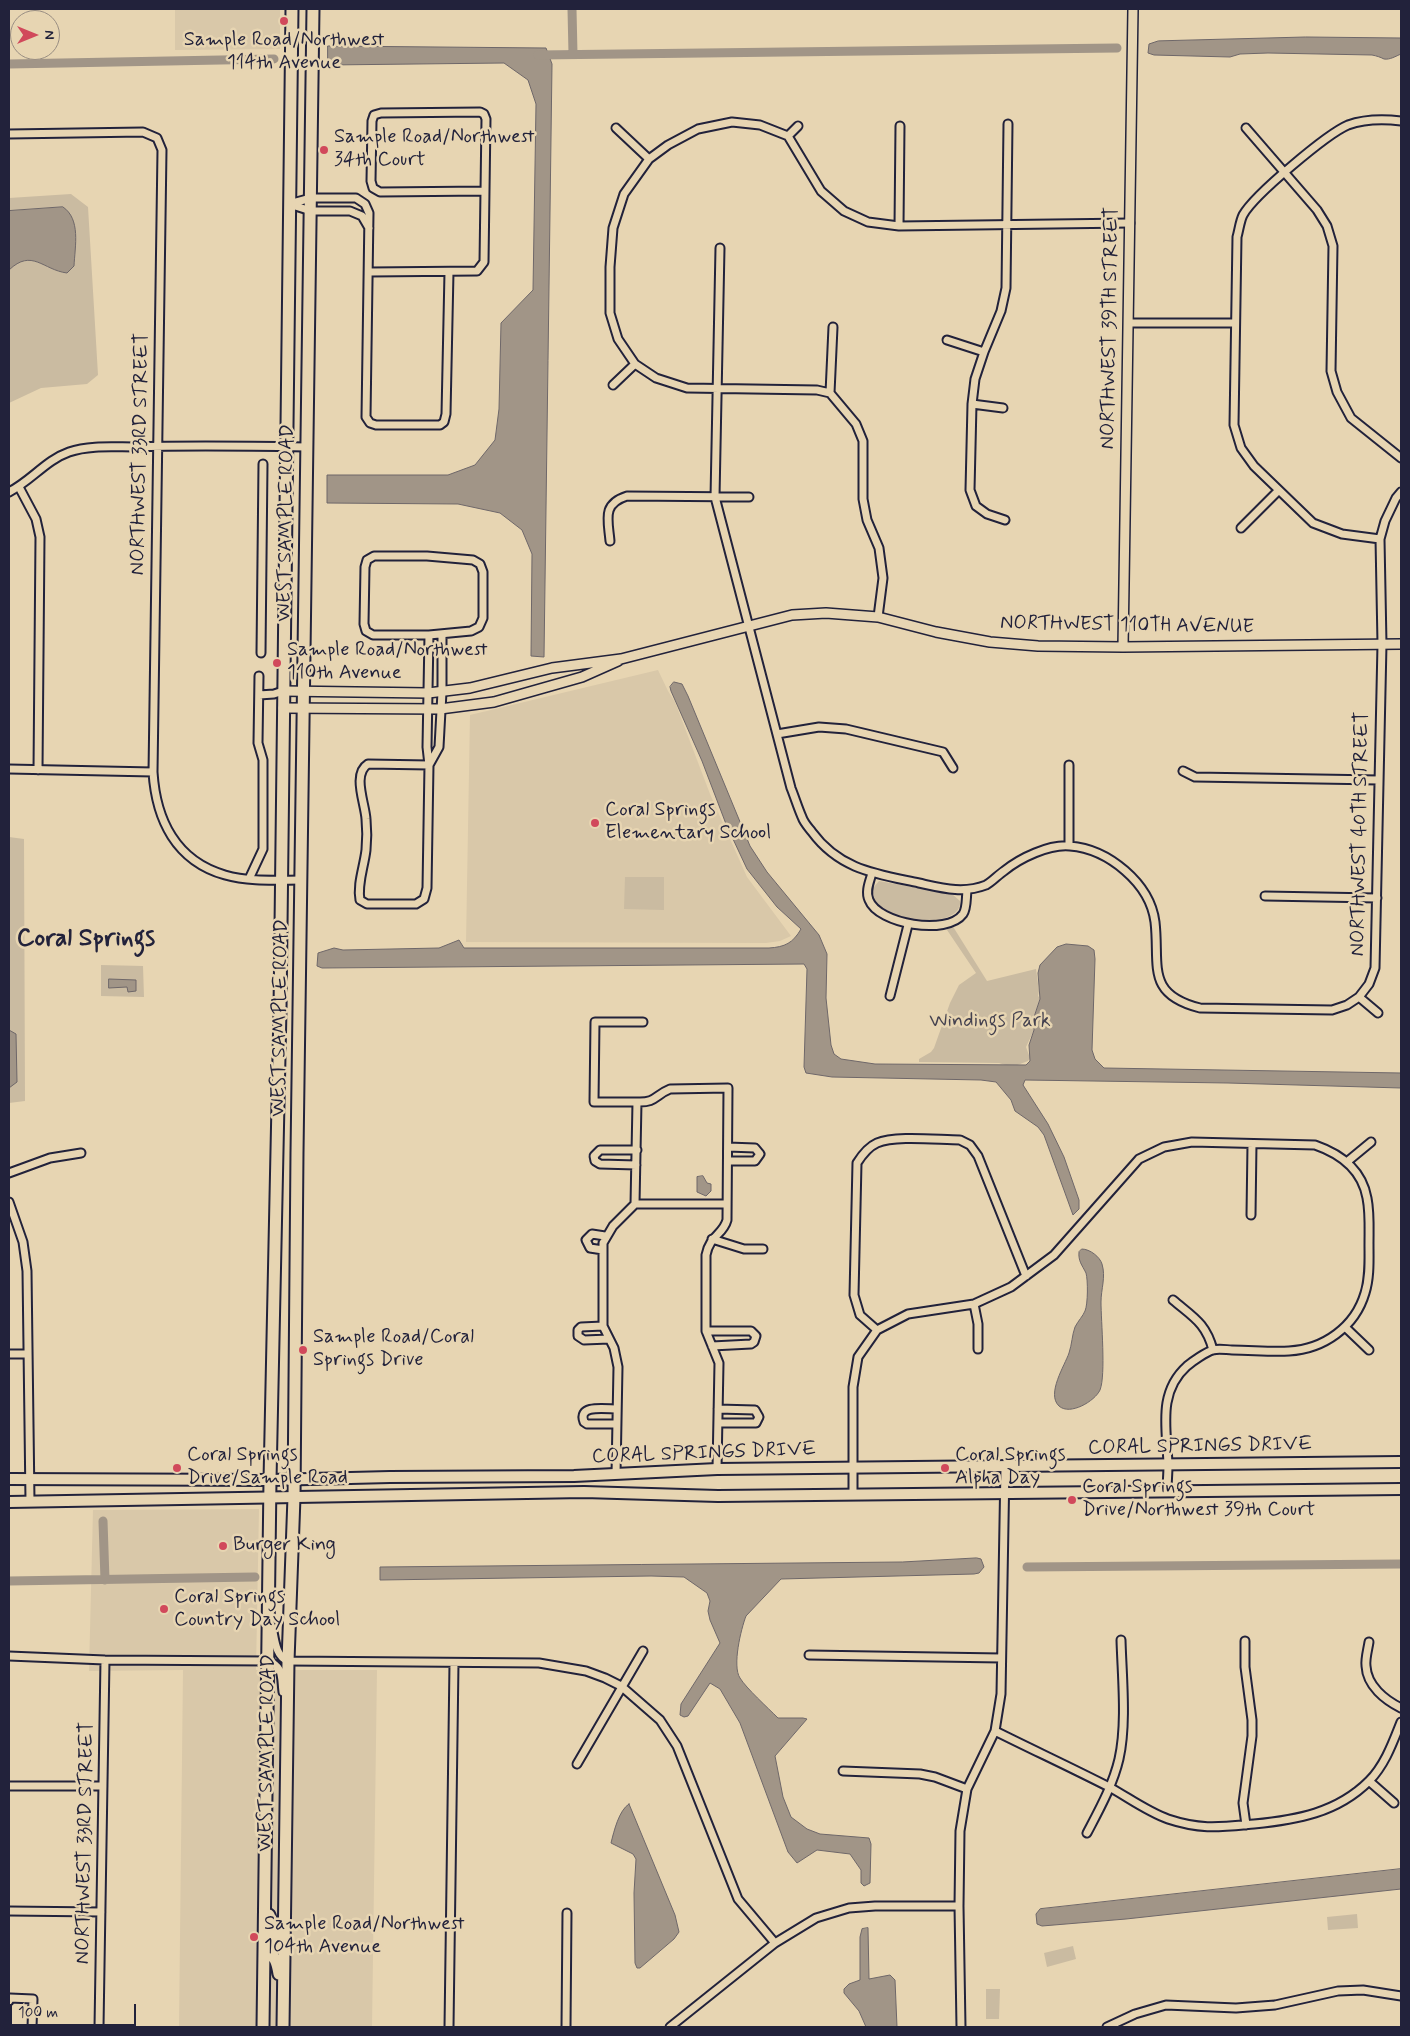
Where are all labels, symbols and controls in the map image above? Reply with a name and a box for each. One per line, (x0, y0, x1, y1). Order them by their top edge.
north arrow (10, 10, 60, 60)
marker: Sample Road/Northwest 114th Avenue (278, 15, 290, 27)
place label: Sample Road/Northwest 114th Avenue (184, 29, 384, 76)
text: N (40, 30, 58, 40)
place label: Sample Road/Northwest 34th Court (334, 126, 535, 173)
marker: Sample Road/Northwest 34th Court (318, 144, 330, 156)
street label: NORTHWEST 39TH STREET (1097, 206, 1125, 450)
street label: NORTHWEST 33RD STREET (127, 332, 155, 576)
street label: WEST SAMPLE ROAD (273, 424, 301, 622)
street label: NORTHWEST 110TH AVENUE (1000, 612, 1254, 640)
place label: Sample Road/Northwest 110th Avenue (287, 639, 488, 686)
marker: Sample Road/Northwest 110th Avenue (271, 657, 283, 669)
street label: NORTHWEST 40TH STREET (1347, 711, 1375, 957)
place label: Coral Springs Elementary School (605, 799, 771, 846)
marker: Coral Springs Elementary School (589, 817, 601, 829)
street label: WEST SAMPLE ROAD (267, 919, 295, 1117)
district label: Coral Springs (17, 925, 155, 955)
park label: Windings Park (929, 1010, 1051, 1034)
place label: Sample Road/Coral Springs Drive (313, 1326, 474, 1373)
marker: Sample Road/Coral Springs Drive (297, 1344, 309, 1356)
street label: CORAL SPRINGS DRIVE (1088, 1433, 1312, 1461)
street label: CORAL SPRINGS DRIVE (591, 1438, 817, 1470)
place label: Coral Springs Drive/Sample Road (187, 1444, 348, 1491)
place label: Coral Springs Alpha Day (955, 1444, 1066, 1491)
marker: Coral Springs Drive/Sample Road (171, 1462, 183, 1474)
marker: Coral Springs Alpha Day (939, 1462, 951, 1474)
place label: Coral Springs Drive/Northwest 39th Court (1082, 1476, 1315, 1523)
marker: Coral Springs Drive/Northwest 39th Court (1066, 1494, 1078, 1506)
place label: Burger King (233, 1534, 336, 1558)
marker: Burger King (217, 1540, 229, 1552)
place label: Coral Springs Country Day School (174, 1586, 340, 1633)
marker: Coral Springs Country Day School (158, 1603, 170, 1615)
street label: WEST SAMPLE ROAD (254, 1654, 282, 1852)
street label: NORTHWEST 33RD STREET (72, 1721, 100, 1965)
place label: Sample Road/Northwest 104th Avenue (264, 1913, 465, 1960)
marker: Sample Road/Northwest 104th Avenue (248, 1931, 260, 1943)
scale bar (12, 1994, 139, 2026)
text: 100 m (18, 2003, 58, 2023)

